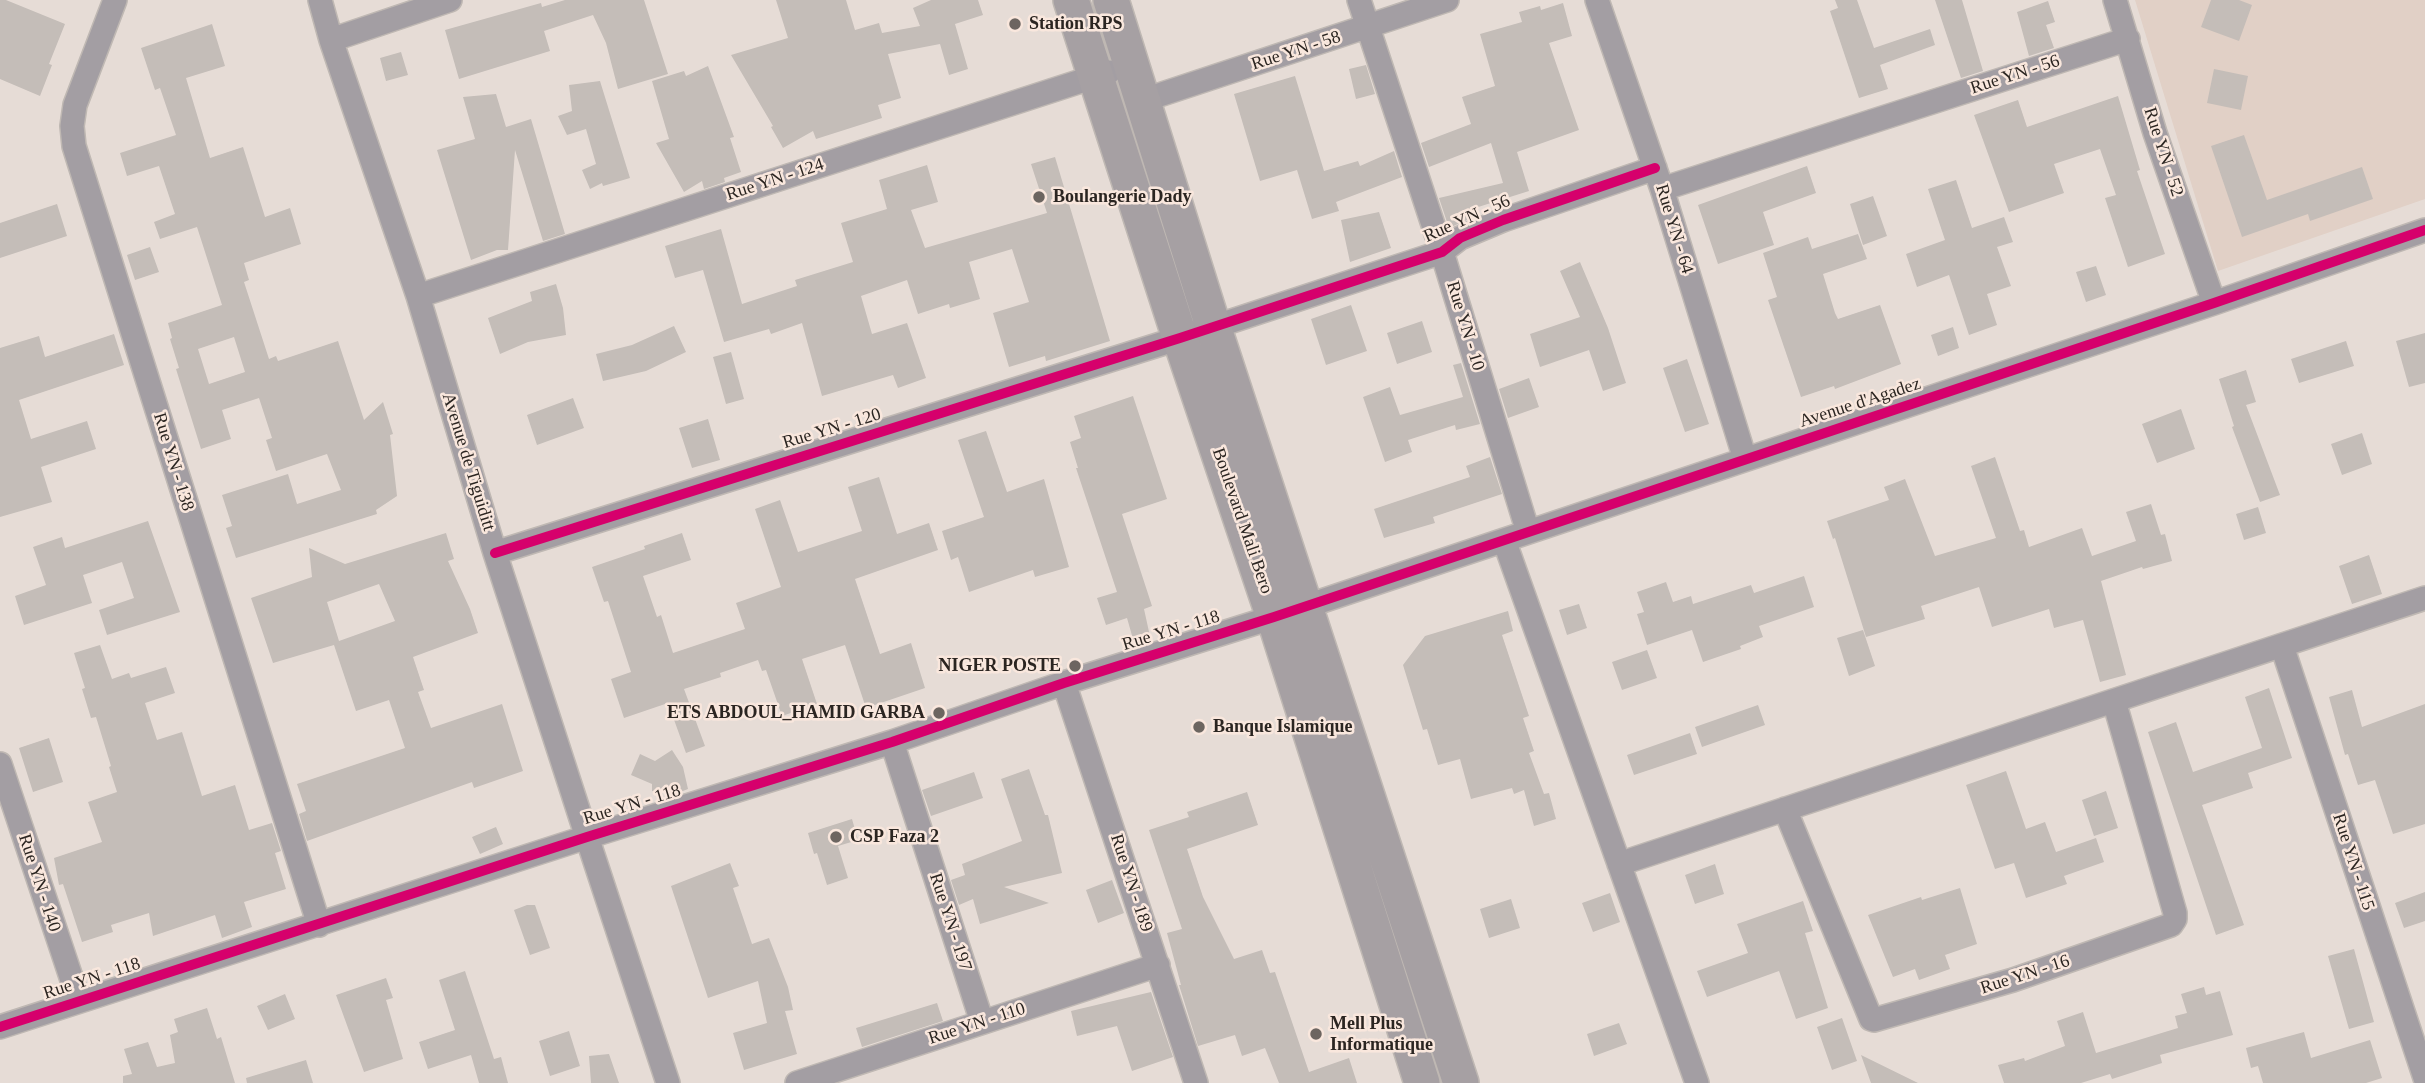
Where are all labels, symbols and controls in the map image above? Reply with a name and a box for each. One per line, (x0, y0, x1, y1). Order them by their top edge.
place label: Station RPS (1029, 13, 1123, 35)
marker: Station RPS (1007, 16, 1023, 32)
street label: Rue YN - 58 (1249, 26, 1343, 76)
street label: Rue YN - 56 (1968, 50, 2062, 100)
street label: Rue YN - 52 (2138, 105, 2188, 199)
street label: Rue YN - 124 (723, 154, 827, 206)
street label: Rue YN - 64 (1650, 182, 1698, 276)
place label: Boulangerie Dady (1053, 186, 1192, 208)
marker: Boulangerie Dady (1031, 189, 1047, 205)
street label: Rue YN - 56 (1420, 190, 1514, 248)
street label: Rue YN - 10 (1441, 279, 1489, 373)
street label: Avenue d'Agadez (1797, 373, 1923, 433)
street label: Avenue de Tiguiditt (437, 390, 499, 534)
street label: Rue YN - 120 (780, 404, 884, 454)
street label: Rue YN - 138 (148, 410, 198, 514)
street label: Boulevard Mali Bero (1207, 445, 1277, 597)
street label: Rue YN - 118 (1120, 606, 1222, 656)
place label: NIGER POSTE (938, 655, 1061, 677)
marker: NIGER POSTE (1067, 658, 1083, 674)
place label: ETS ABDOUL_HAMID GARBA (667, 702, 925, 724)
marker: ETS ABDOUL_HAMID GARBA (931, 705, 947, 721)
place label: Banque Islamique (1213, 716, 1353, 738)
marker: Banque Islamique (1191, 719, 1207, 735)
street label: Rue YN - 118 (581, 780, 683, 830)
street label: Rue YN - 115 (2327, 811, 2379, 913)
place label: CSP Faza 2 (850, 826, 939, 848)
marker: CSP Faza 2 (828, 829, 844, 845)
street label: Rue YN - 140 (13, 831, 65, 935)
street label: Rue YN - 189 (1105, 831, 1157, 935)
street label: Rue YN - 197 (924, 870, 976, 974)
street label: Rue YN - 16 (1978, 950, 2072, 1000)
street label: Rue YN - 118 (41, 953, 143, 1005)
street label: Rue YN - 110 (926, 998, 1028, 1050)
place label: Mell Plus Informatique (1330, 1013, 1433, 1056)
marker: Mell Plus Informatique (1308, 1026, 1324, 1042)

